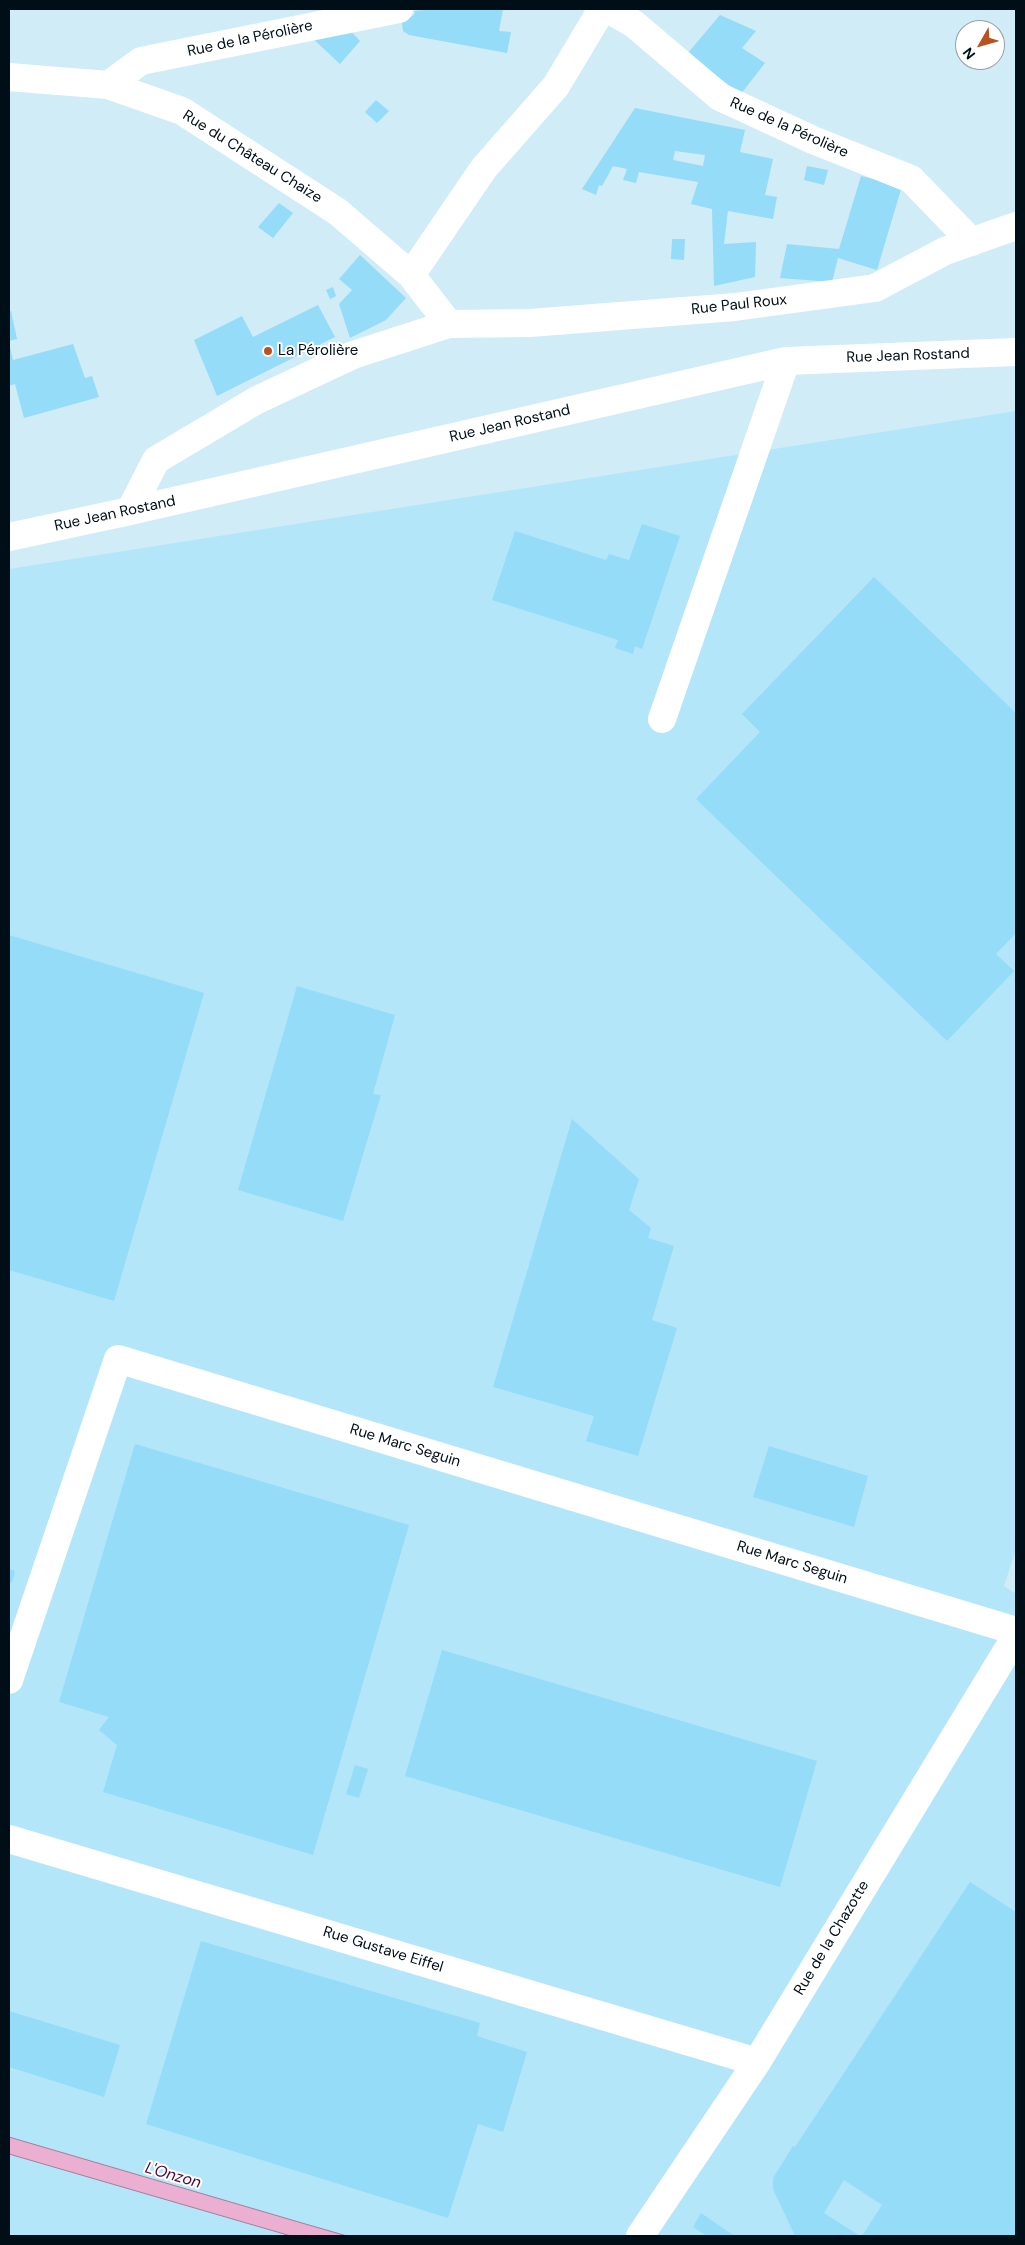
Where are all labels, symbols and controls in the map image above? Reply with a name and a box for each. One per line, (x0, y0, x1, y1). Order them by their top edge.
street label: Rue de la Pérolière (186, 17, 314, 61)
north arrow (955, 20, 1005, 70)
text: N (959, 44, 979, 63)
street label: Rue de la Pérolière (727, 94, 851, 162)
street label: Rue du Château Chaize (179, 107, 325, 207)
street label: Rue Paul Roux (690, 291, 788, 319)
place label: La Pérolière (278, 342, 358, 360)
marker: La Pérolière (262, 345, 274, 357)
street label: Rue Jean Rostand (846, 345, 970, 367)
street label: Rue Jean Rostand (448, 401, 572, 447)
street label: Rue Jean Rostand (53, 492, 177, 536)
street label: Rue Marc Seguin (347, 1421, 463, 1471)
street label: Rue Marc Seguin (734, 1538, 850, 1588)
street label: Rue de la Chazotte (791, 1877, 873, 1999)
street label: Rue Gustave Eiffel (321, 1923, 445, 1977)
water label: L'Onzon (143, 2159, 203, 2193)

